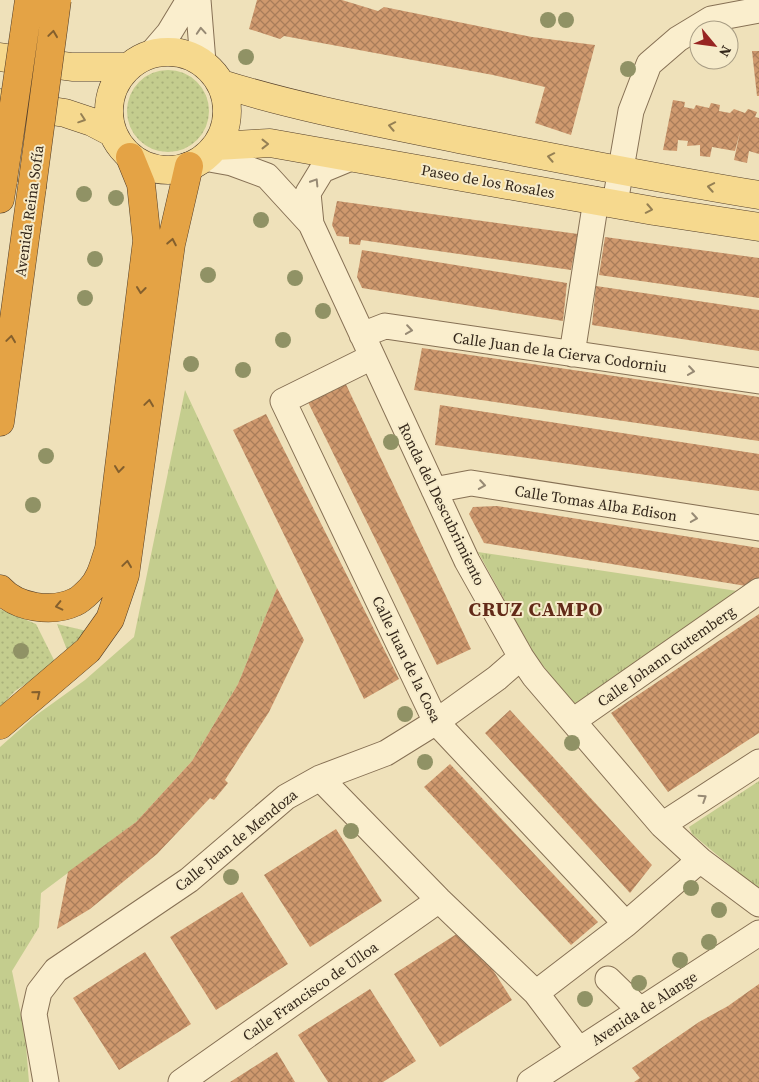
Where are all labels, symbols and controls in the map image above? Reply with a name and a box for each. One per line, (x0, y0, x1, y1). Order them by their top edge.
north arrow (689, 20, 739, 70)
one-way arrow (196, 27, 207, 35)
one-way arrow (47, 30, 57, 39)
text: N (714, 42, 737, 61)
one-way arrow (77, 113, 86, 123)
one-way arrow (387, 121, 396, 131)
one-way arrow (262, 139, 269, 149)
street label: Avenida Reina Sofía (9, 143, 49, 278)
one-way arrow (547, 152, 556, 163)
street label: Paseo de los Rosales (420, 159, 556, 203)
one-way arrow (309, 178, 318, 187)
one-way arrow (707, 183, 715, 193)
one-way arrow (645, 204, 654, 214)
one-way arrow (166, 238, 176, 247)
one-way arrow (136, 286, 147, 294)
one-way arrow (406, 324, 414, 335)
street label: Calle Juan de la Cierva Codorniu (452, 327, 669, 377)
one-way arrow (5, 335, 16, 343)
one-way arrow (688, 365, 696, 376)
one-way arrow (143, 399, 154, 407)
street label: Ronda del Descubrimiento (393, 419, 491, 589)
one-way arrow (114, 465, 125, 473)
one-way arrow (478, 479, 486, 490)
street label: Calle Tomas Alba Edison (513, 480, 679, 526)
one-way arrow (690, 513, 698, 523)
one-way arrow (121, 560, 132, 568)
street label: Calle Juan de la Cosa (367, 592, 447, 726)
district label: CRUZ CAMPO (468, 595, 604, 623)
one-way arrow (54, 600, 63, 611)
street label: Calle Johann Gutemberg (593, 600, 739, 712)
one-way arrow (31, 691, 40, 699)
street label: Calle Juan de Mendoza (170, 784, 302, 896)
one-way arrow (697, 795, 706, 805)
street label: Calle Francisco de Ulloa (238, 936, 382, 1046)
street label: Avenida de Alange (587, 966, 702, 1050)

